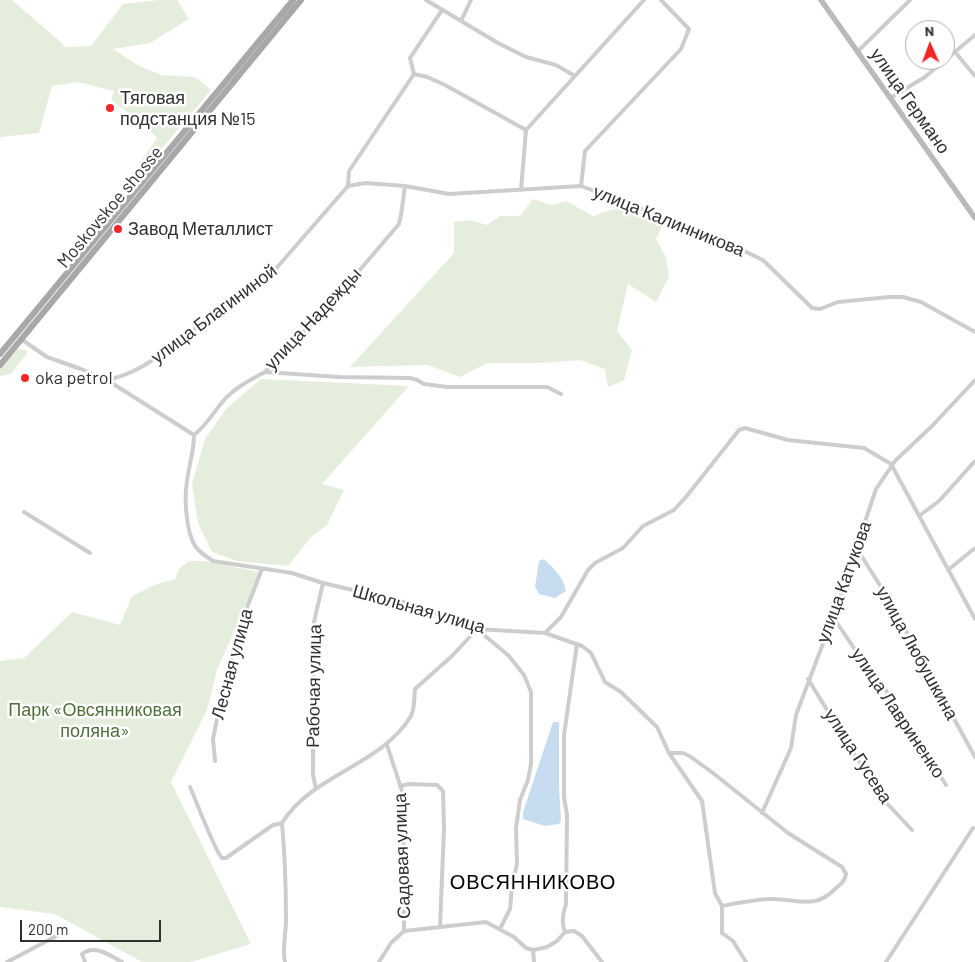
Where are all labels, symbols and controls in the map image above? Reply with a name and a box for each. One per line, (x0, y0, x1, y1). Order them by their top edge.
north arrow (905, 20, 955, 70)
text: N (925, 22, 934, 39)
street label: улица Германо (866, 44, 954, 158)
place label: Тяговая подстанция №15 (120, 87, 255, 130)
marker: Тяговая подстанция №15 (104, 102, 116, 114)
street label: Moskovskoe shosse (53, 142, 167, 272)
street label: улица Калинникова (590, 181, 748, 261)
place label: Завод Металлист (128, 218, 273, 240)
marker: Завод Металлист (112, 223, 124, 235)
street label: улица Благининой (147, 260, 281, 368)
street label: улица Надежды (260, 263, 366, 375)
place label: oka petrol (35, 367, 113, 389)
marker: oka petrol (19, 372, 31, 384)
street label: улица Катукова (812, 518, 876, 646)
street label: Школьная улица (350, 580, 488, 638)
street label: улица Любушкина (871, 582, 963, 724)
street label: Лесная улица (207, 606, 257, 722)
street label: Рабочая улица (302, 624, 326, 748)
street label: улица Лавриненко (846, 644, 950, 782)
park label: Парк «Овсянниковая поляна» (8, 699, 182, 742)
street label: улица Гусева (819, 704, 897, 808)
street label: Садовая улица (389, 793, 415, 919)
district label: ОВСЯННИКОВО (448, 870, 618, 894)
scale bar (22, 910, 164, 942)
text: 200 m (28, 920, 68, 938)

